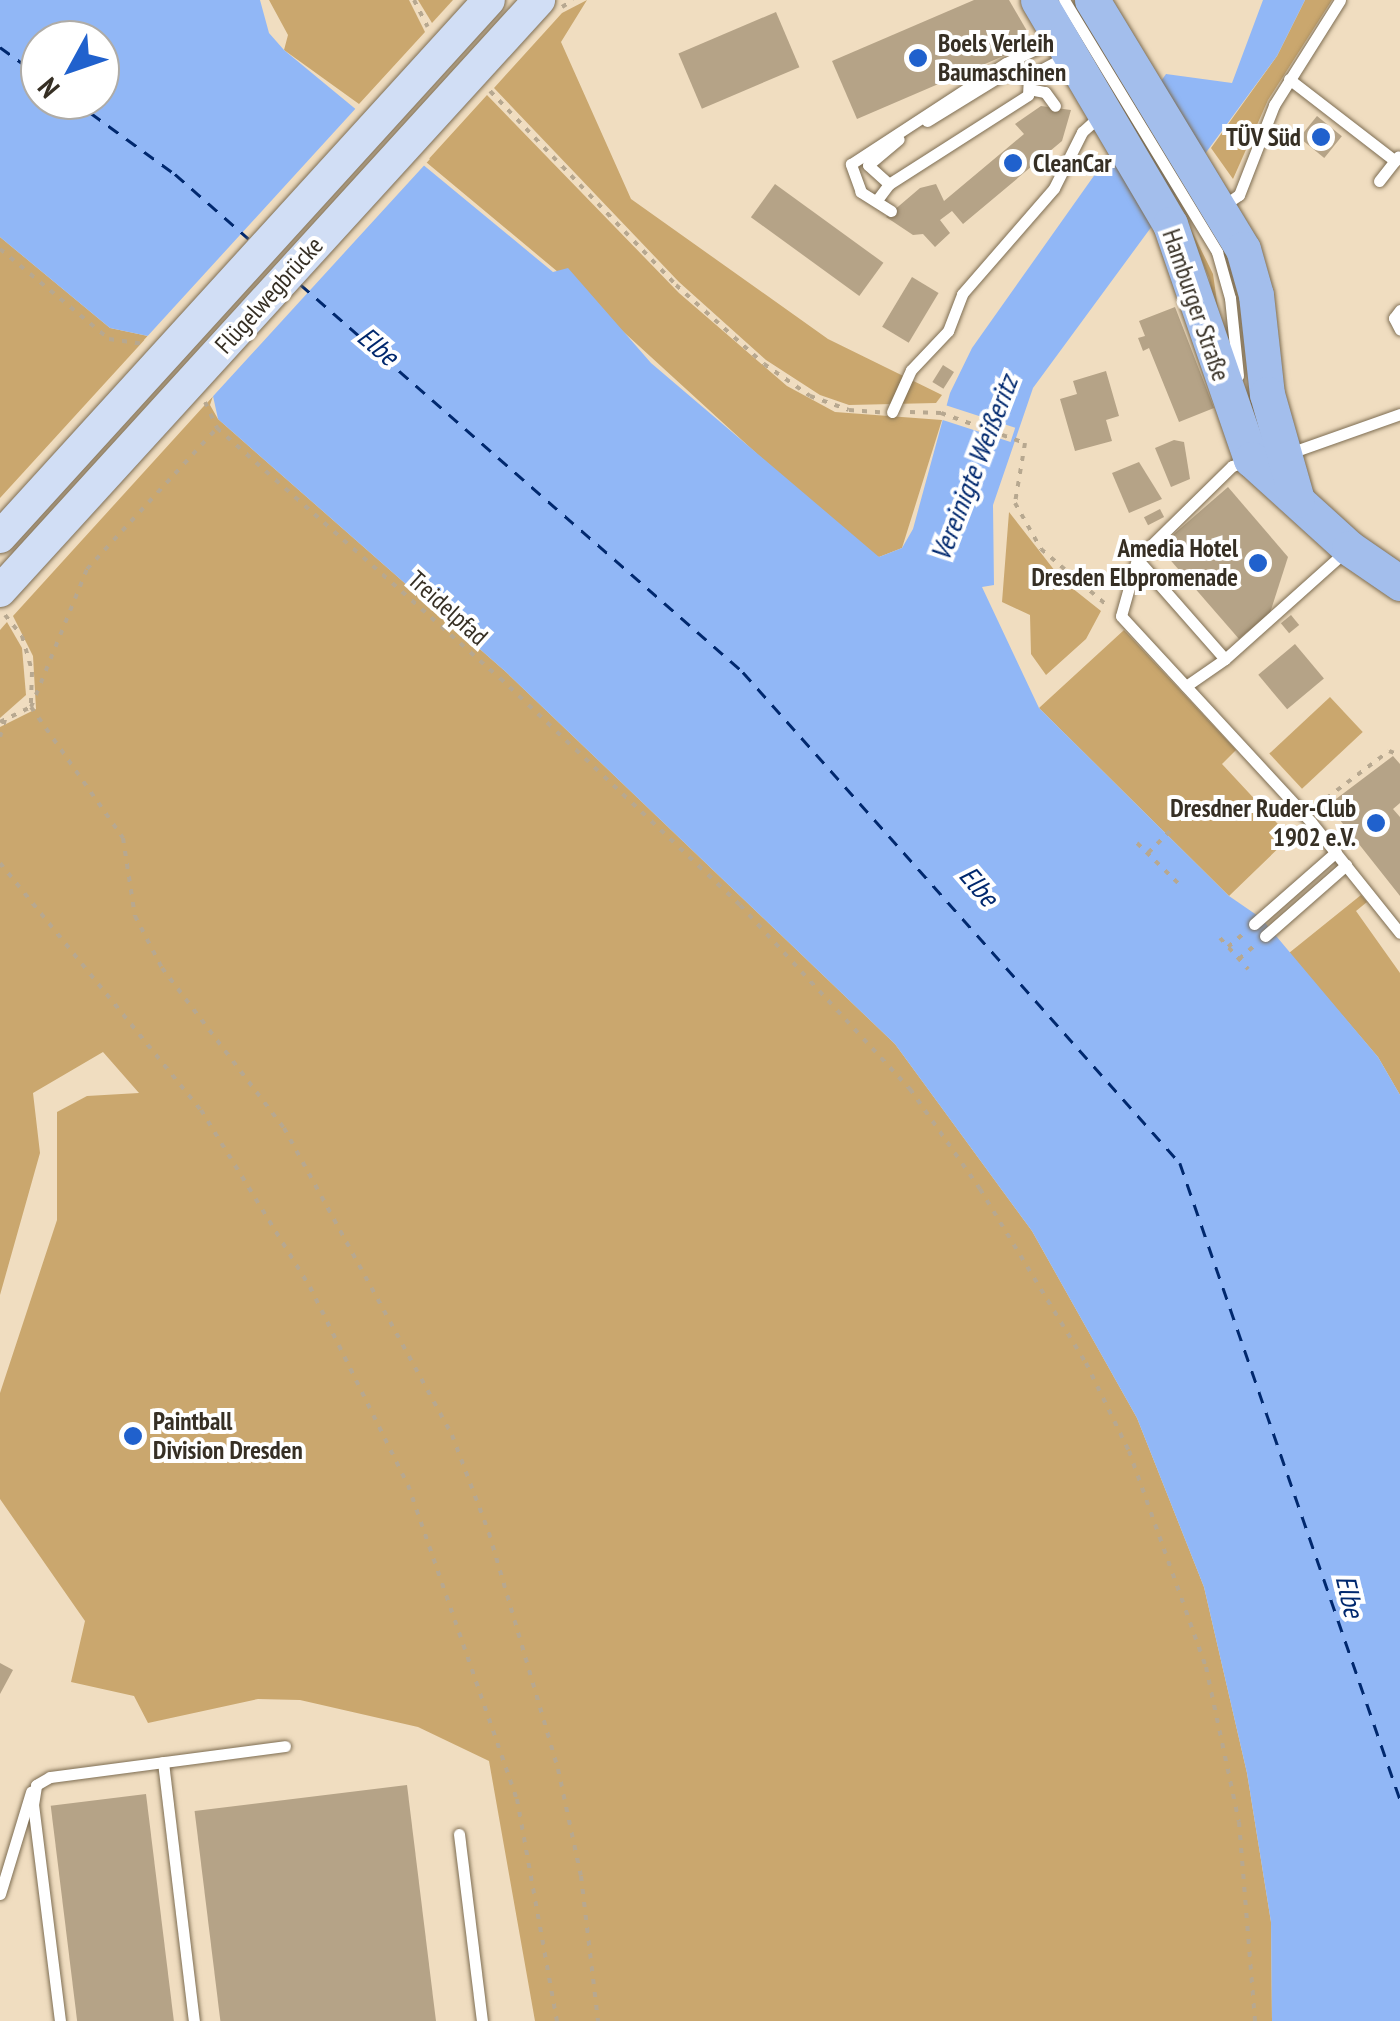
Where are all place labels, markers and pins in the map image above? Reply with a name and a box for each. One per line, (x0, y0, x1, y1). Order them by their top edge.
place label: Boels Verleih Baumaschinen (938, 29, 1066, 88)
marker: Boels Verleih Baumaschinen (907, 47, 929, 69)
place label: TÜV Süd (1225, 122, 1301, 152)
marker: TÜV Süd (1310, 126, 1332, 148)
place label: CleanCar (1033, 148, 1112, 178)
marker: CleanCar (1002, 152, 1024, 174)
place label: Amedia Hotel Dresden Elbpromenade (1032, 534, 1238, 593)
marker: Amedia Hotel Dresden Elbpromenade (1247, 552, 1269, 574)
place label: Dresdner Ruder-Club 1902 e.V. (1170, 794, 1356, 853)
marker: Dresdner Ruder-Club 1902 e.V. (1365, 812, 1387, 834)
place label: Paintball Division Dresden (153, 1407, 303, 1466)
marker: Paintball Division Dresden (122, 1425, 144, 1447)

